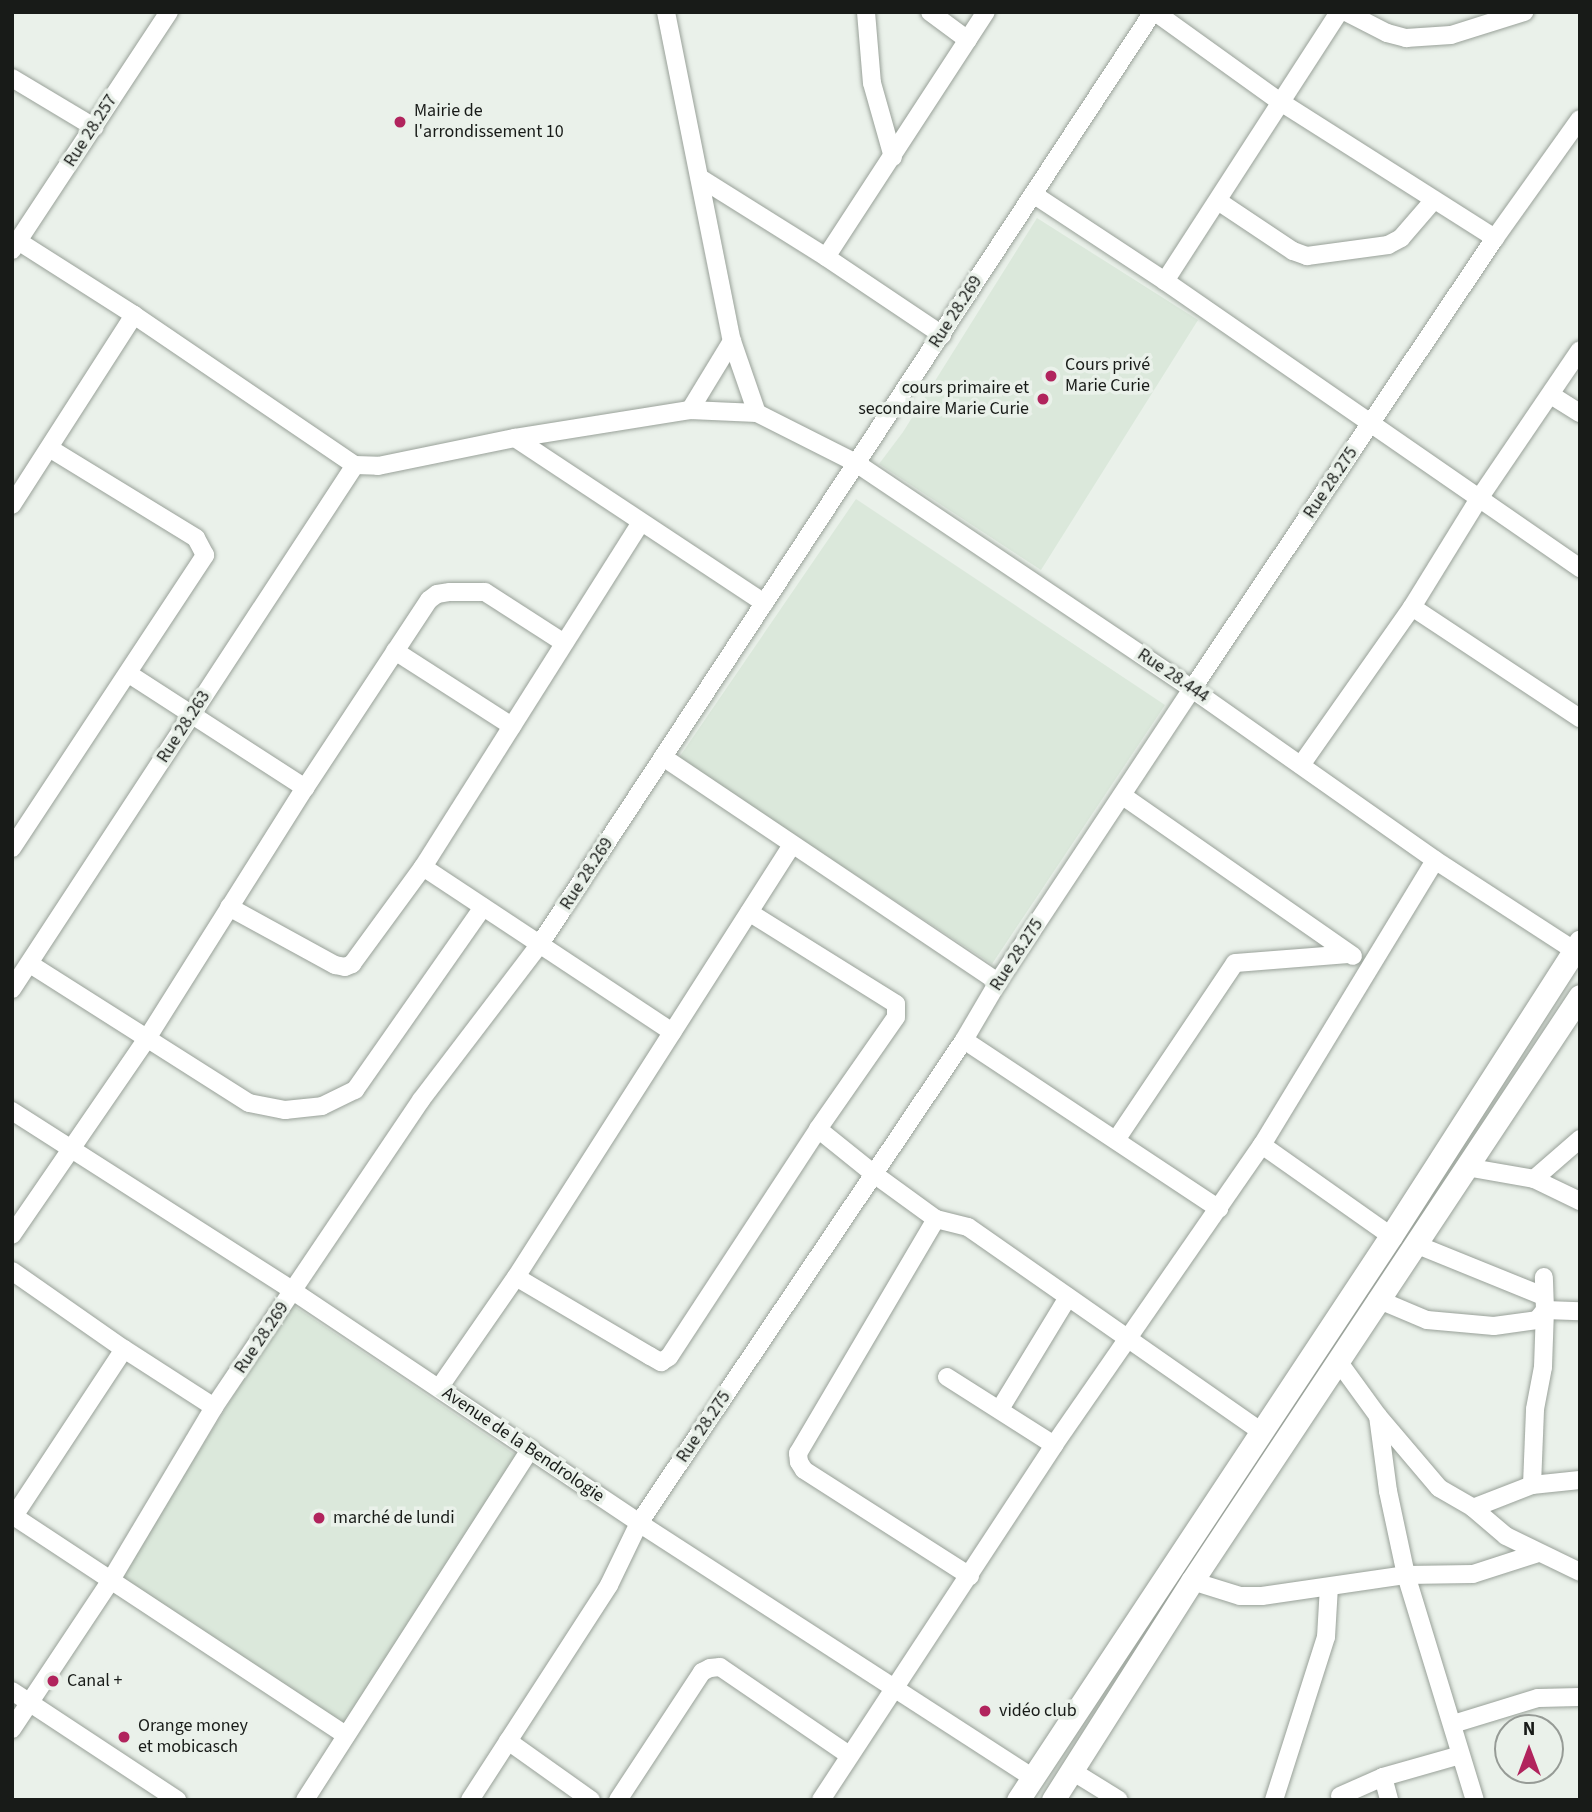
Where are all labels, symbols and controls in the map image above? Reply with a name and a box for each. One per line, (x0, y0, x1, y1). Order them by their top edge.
street label: Rue 28.257 (60, 91, 122, 171)
place label: Mairie de l'arrondissement 10 (414, 101, 564, 144)
marker: Mairie de l'arrondissement 10 (392, 114, 408, 130)
street label: Rue 28.269 (925, 272, 987, 352)
place label: Cours privé Marie Curie (1065, 355, 1150, 398)
marker: Cours privé Marie Curie (1043, 368, 1059, 384)
place label: cours primaire et secondaire Marie Curie (858, 378, 1029, 420)
marker: cours primaire et secondaire Marie Curie (1035, 391, 1051, 407)
street label: Rue 28.275 (1299, 443, 1363, 523)
street label: Rue 28.444 (1133, 644, 1213, 708)
street label: Rue 28.263 (153, 687, 215, 767)
street label: Rue 28.269 (556, 834, 618, 914)
street label: Rue 28.275 (986, 915, 1048, 995)
street label: Rue 28.269 (230, 1298, 294, 1378)
street label: Avenue de la Bendrologie (438, 1383, 608, 1507)
street label: Rue 28.275 (672, 1387, 736, 1467)
place label: marché de lundi (333, 1507, 455, 1529)
marker: marché de lundi (311, 1510, 327, 1526)
place label: Canal + (67, 1670, 122, 1692)
marker: Canal + (45, 1673, 61, 1689)
place label: vidéo club (999, 1700, 1077, 1722)
marker: vidéo club (977, 1703, 993, 1719)
north arrow (1494, 1714, 1564, 1784)
place label: Orange money et mobicasch (138, 1716, 248, 1758)
text: N (1523, 1716, 1535, 1743)
marker: Orange money et mobicasch (116, 1729, 132, 1745)

